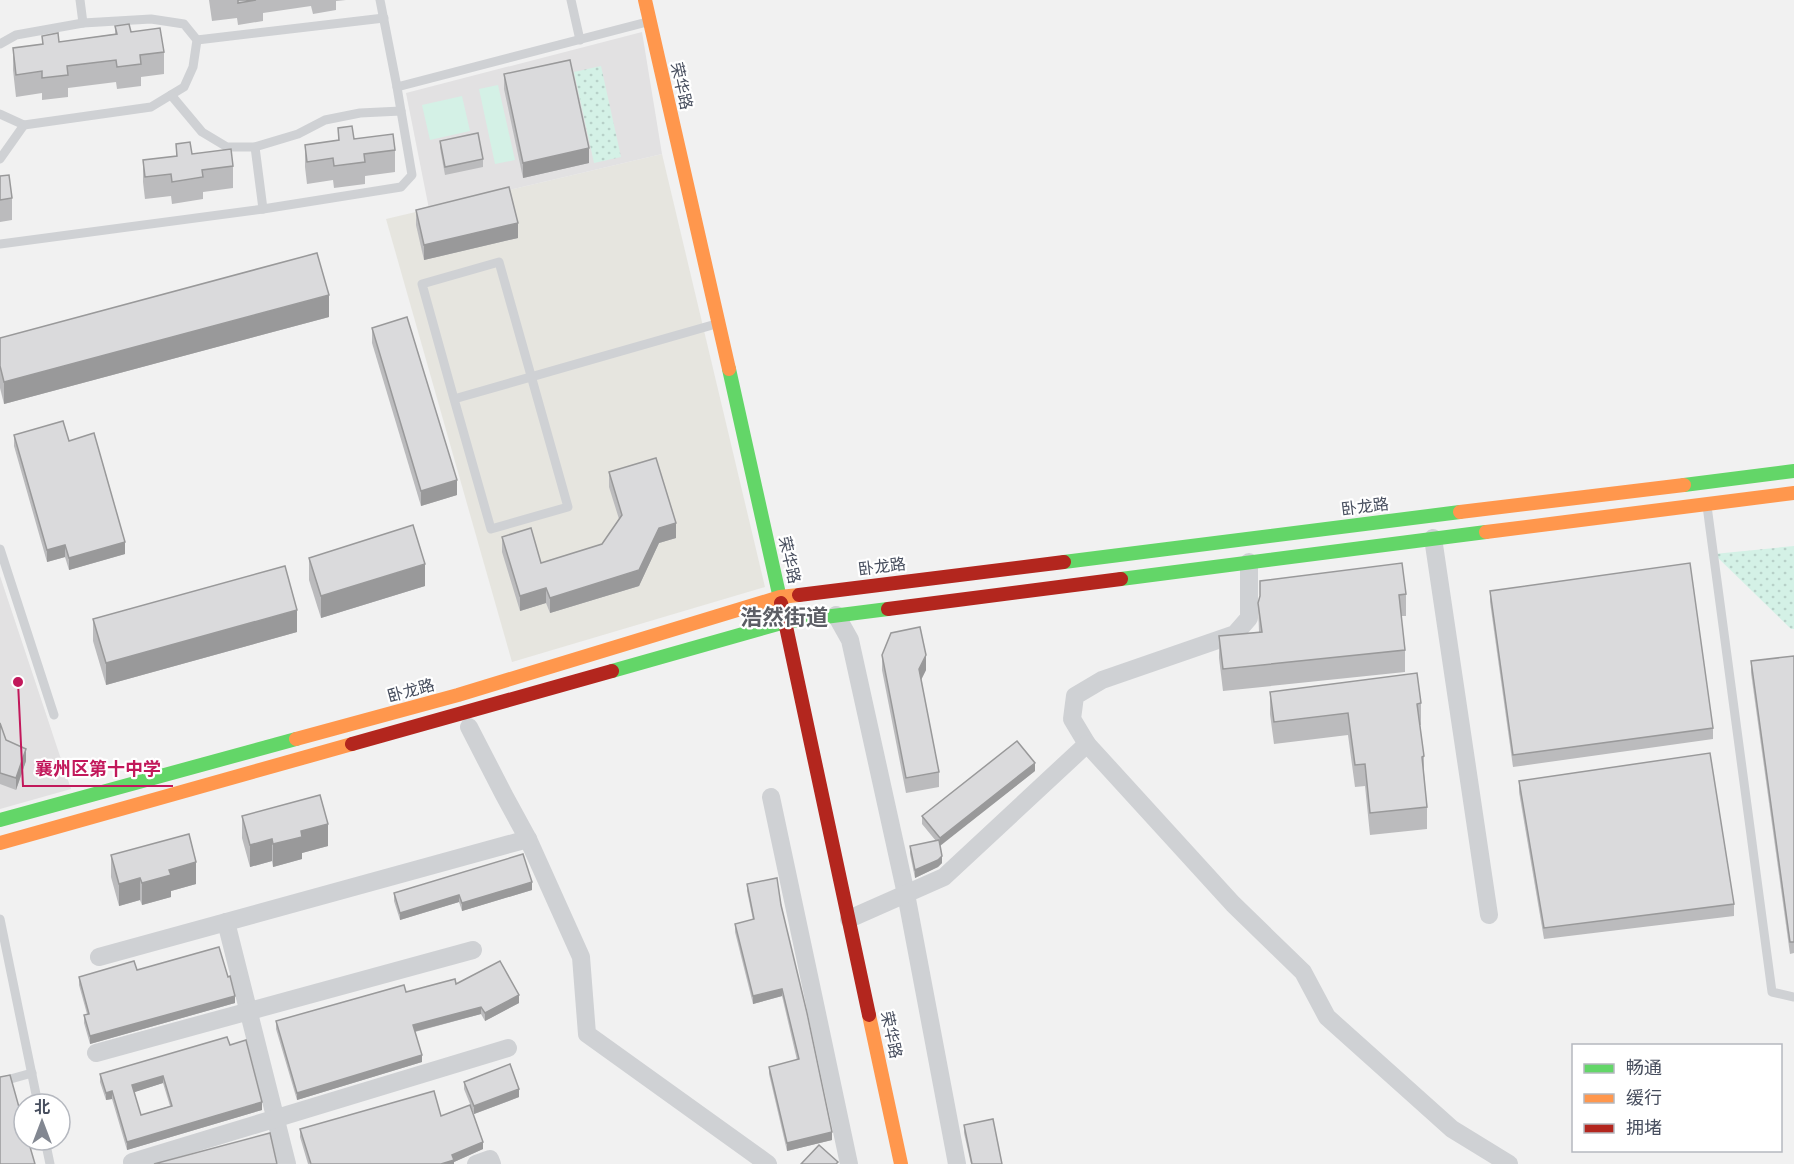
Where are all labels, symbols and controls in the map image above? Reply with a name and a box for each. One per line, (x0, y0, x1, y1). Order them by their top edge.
street label: 荣华路 (666, 60, 696, 112)
street label: 卧龙路 (1340, 494, 1390, 520)
street label: 荣华路 (774, 534, 804, 586)
street label: 卧龙路 (857, 554, 907, 580)
district label: 浩然街道 (740, 604, 828, 631)
street label: 卧龙路 (385, 675, 437, 707)
callout: 襄州区第十中学 (23, 750, 173, 786)
text: 襄州区第十中学 (35, 758, 161, 780)
street label: 荣华路 (876, 1009, 906, 1061)
legend (1572, 1044, 1782, 1152)
text: 畅通 (1626, 1057, 1662, 1079)
text: 缓行 (1626, 1087, 1662, 1109)
north arrow (12, 1092, 72, 1152)
text: 北 (34, 1098, 50, 1118)
text: 拥堵 (1626, 1117, 1662, 1139)

